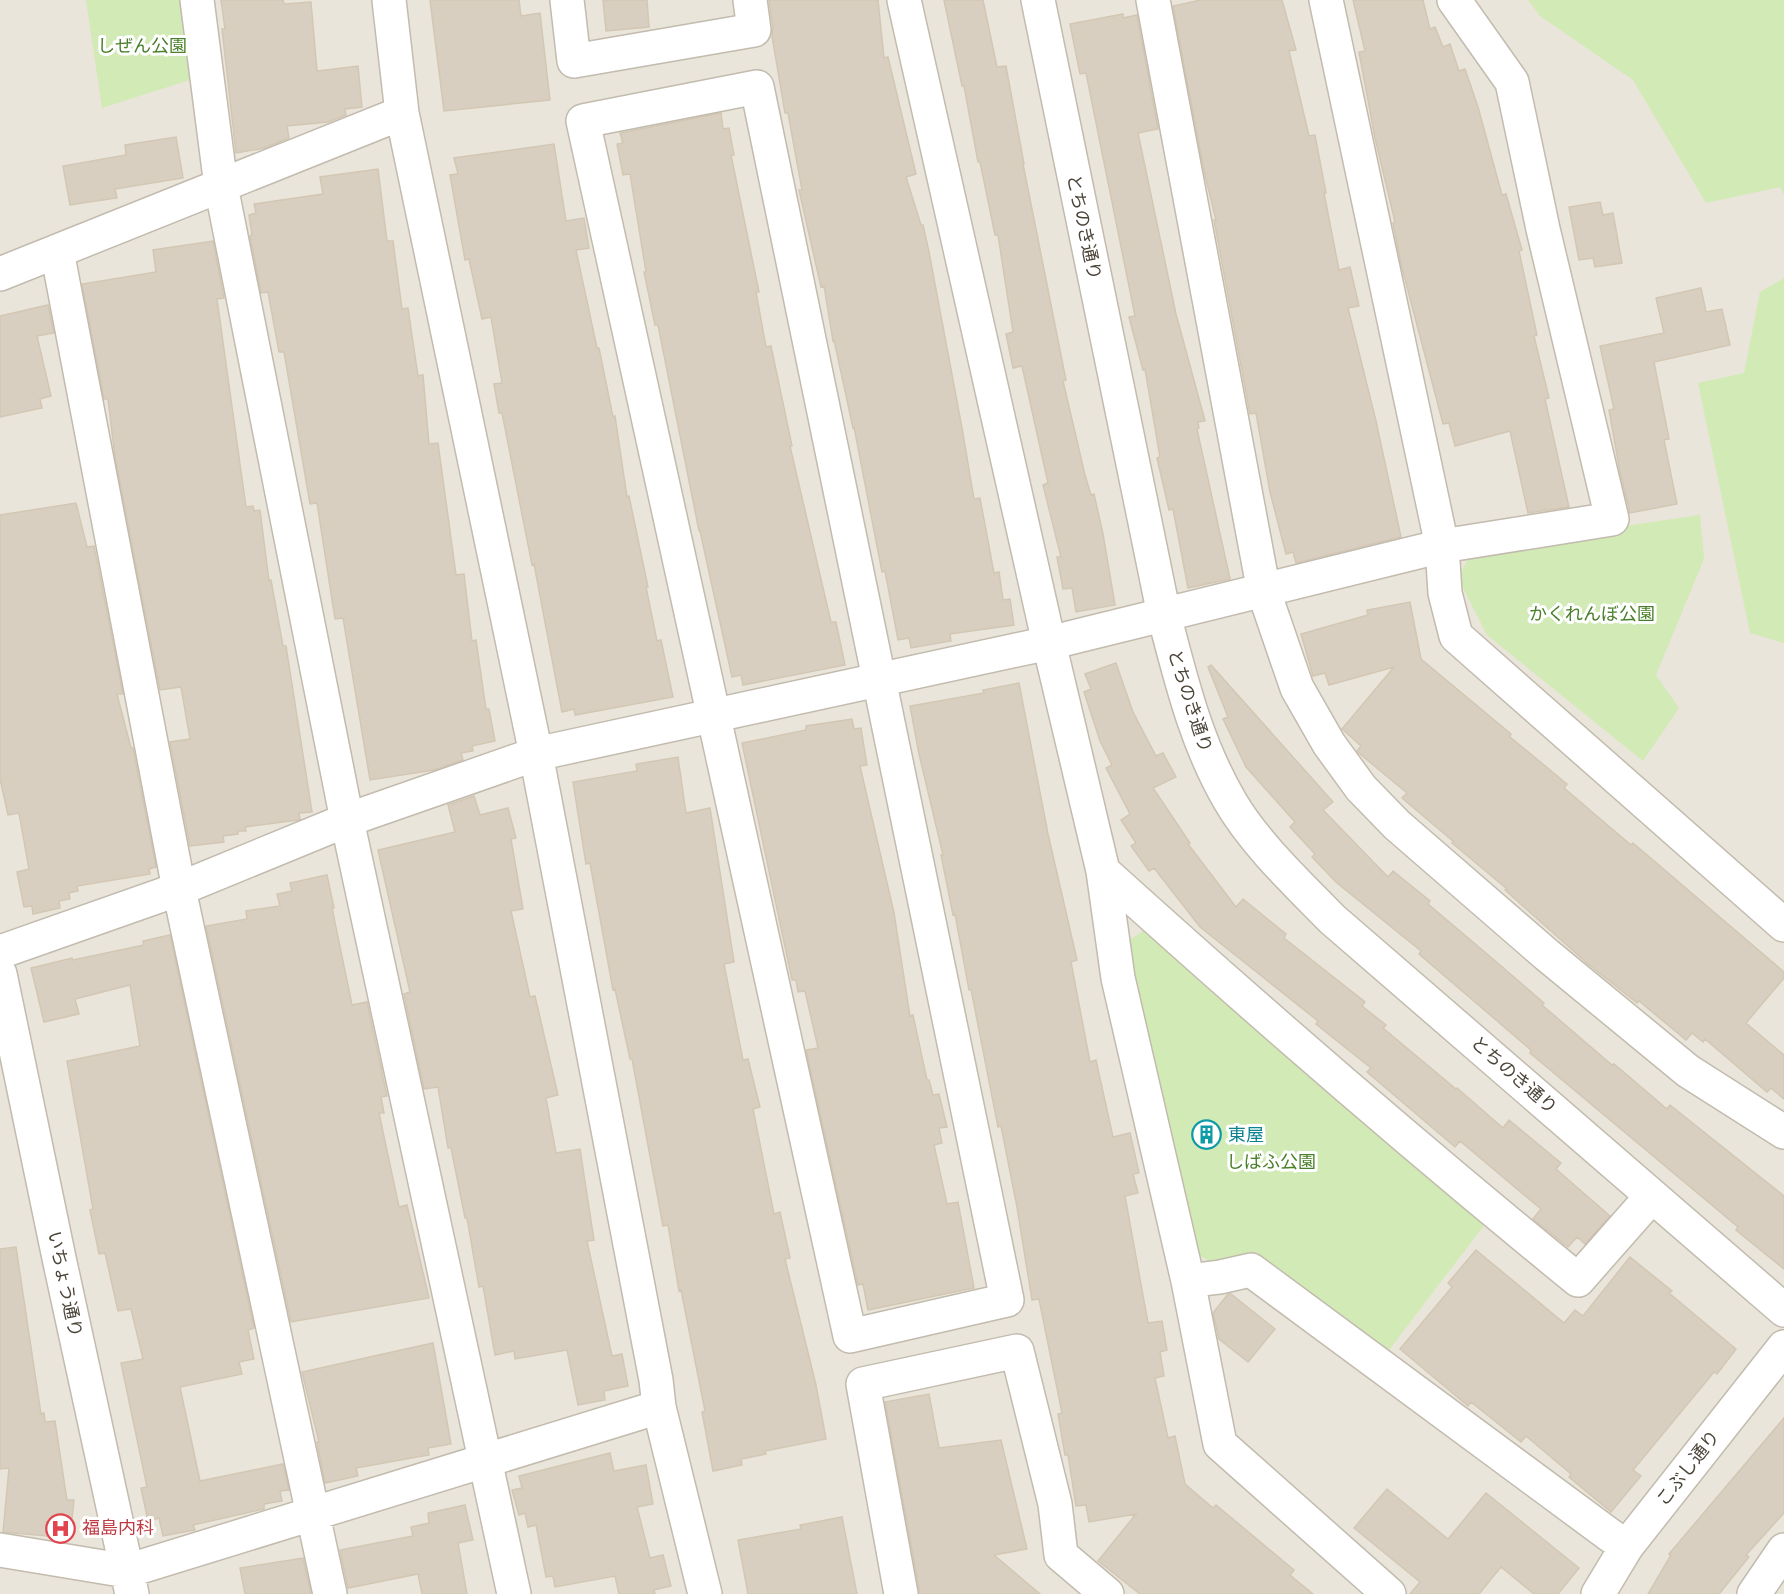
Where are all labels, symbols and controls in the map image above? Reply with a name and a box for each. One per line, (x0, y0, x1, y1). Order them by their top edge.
park label: しぜん公園 (97, 36, 187, 56)
street label: とちのき通り (1063, 172, 1105, 282)
park label: かくれんぼ公園 (1529, 604, 1655, 624)
street label: とちのき通り (1164, 647, 1216, 755)
street label: とちのき通り (1467, 1032, 1561, 1118)
building icon: 東屋 (1191, 1119, 1223, 1151)
place label: 東屋 (1228, 1125, 1264, 1145)
park label: しばふ公園 (1226, 1152, 1316, 1172)
street label: いちょう通り (44, 1229, 86, 1339)
street label: こぶし通り (1652, 1426, 1724, 1510)
hospital icon: 福島内科 (45, 1512, 77, 1544)
place label: 福島内科 (82, 1518, 154, 1538)

